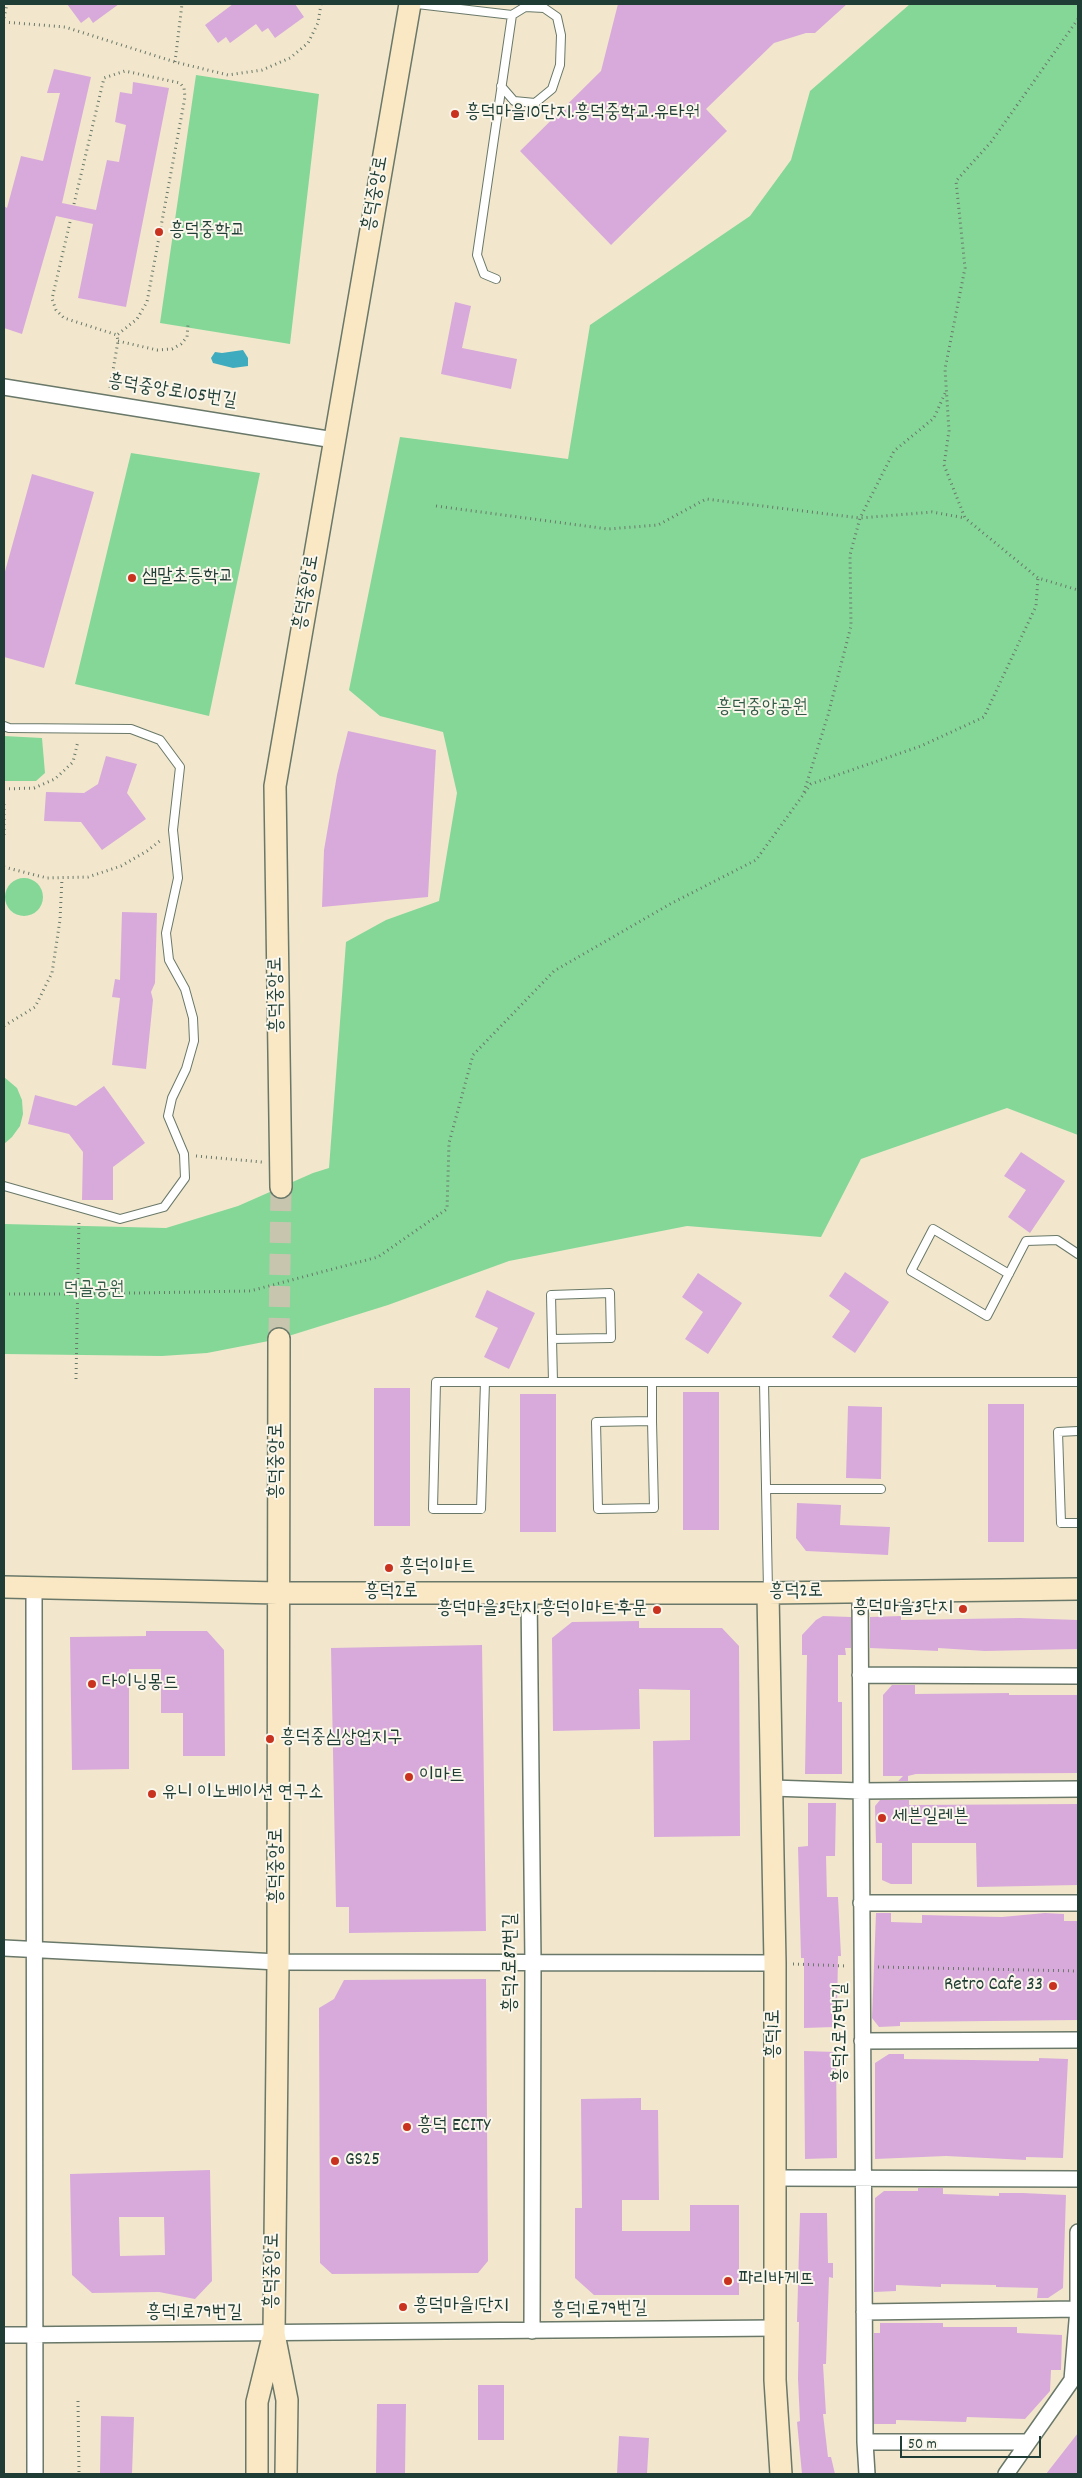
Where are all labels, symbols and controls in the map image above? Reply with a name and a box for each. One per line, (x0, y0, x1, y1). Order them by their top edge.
place label: 흥덕마을10단지.흥덕중학교.유타워 (465, 103, 700, 125)
marker: 흥덕마을10단지.흥덕중학교.유타워 (449, 108, 461, 120)
street label: 흥덕중앙로 (359, 154, 395, 234)
place label: 흥덕중학교 (169, 221, 245, 243)
marker: 흥덕중학교 (153, 226, 165, 238)
street label: 흥덕중앙로105번길 (106, 372, 238, 414)
street label: 흥덕중앙로 (290, 553, 326, 633)
place label: 샘말초등학교 (142, 567, 234, 589)
marker: 샘말초등학교 (126, 572, 138, 584)
park label: 흥덕중앙공원 (716, 698, 808, 720)
street label: 흥덕중앙로 (266, 957, 290, 1033)
park label: 덕골공원 (63, 1280, 125, 1302)
street label: 흥덕중앙로 (267, 1423, 289, 1499)
place label: 흥덕이마트 (399, 1557, 475, 1579)
marker: 흥덕이마트 (383, 1562, 395, 1574)
street label: 흥덕2로 (769, 1581, 823, 1605)
street label: 흥덕2로 (364, 1582, 418, 1604)
place label: 흥덕마을3단지 (853, 1598, 953, 1620)
place label: 흥덕마을3단지.흥덕이마트후문 (437, 1599, 647, 1621)
marker: 흥덕마을3단지 (957, 1603, 969, 1615)
marker: 흥덕마을3단지.흥덕이마트후문 (651, 1604, 663, 1616)
place label: 다이닝몽드 (102, 1673, 178, 1695)
marker: 다이닝몽드 (86, 1678, 98, 1690)
place label: 흥덕중심상업지구 (280, 1728, 402, 1750)
marker: 흥덕중심상업지구 (264, 1733, 276, 1745)
place label: 이마트 (419, 1766, 465, 1788)
marker: 이마트 (403, 1771, 415, 1783)
place label: 유니 이노베이션 연구소 (162, 1783, 324, 1805)
marker: 유니 이노베이션 연구소 (146, 1788, 158, 1800)
place label: 세븐일레븐 (892, 1807, 968, 1829)
marker: 세븐일레븐 (876, 1812, 888, 1824)
street label: 흥덕중앙로 (267, 1828, 289, 1904)
street label: 흥덕2로87번길 (501, 1913, 523, 2013)
place label: Retro Cafe 33 (944, 1975, 1043, 1997)
marker: Retro Cafe 33 (1047, 1980, 1059, 1992)
street label: 흥덕2로75번길 (831, 1983, 853, 2083)
street label: 흥덕1로 (764, 2009, 786, 2059)
place label: 흥덕 ECITY (417, 2116, 490, 2138)
marker: 흥덕 ECITY (401, 2121, 413, 2133)
place label: GS25 (345, 2150, 380, 2172)
marker: GS25 (329, 2155, 341, 2167)
street label: 흥덕중앙로 (262, 2233, 286, 2309)
place label: 파리바게뜨 (738, 2270, 814, 2292)
marker: 파리바게뜨 (722, 2275, 734, 2287)
place label: 흥덕마을1단지 (413, 2296, 509, 2318)
street label: 흥덕1로79번길 (551, 2299, 647, 2323)
marker: 흥덕마을1단지 (397, 2301, 409, 2313)
street label: 흥덕1로79번길 (146, 2303, 242, 2325)
scale bar (902, 2426, 1043, 2458)
text: 50 m (908, 2434, 937, 2456)

